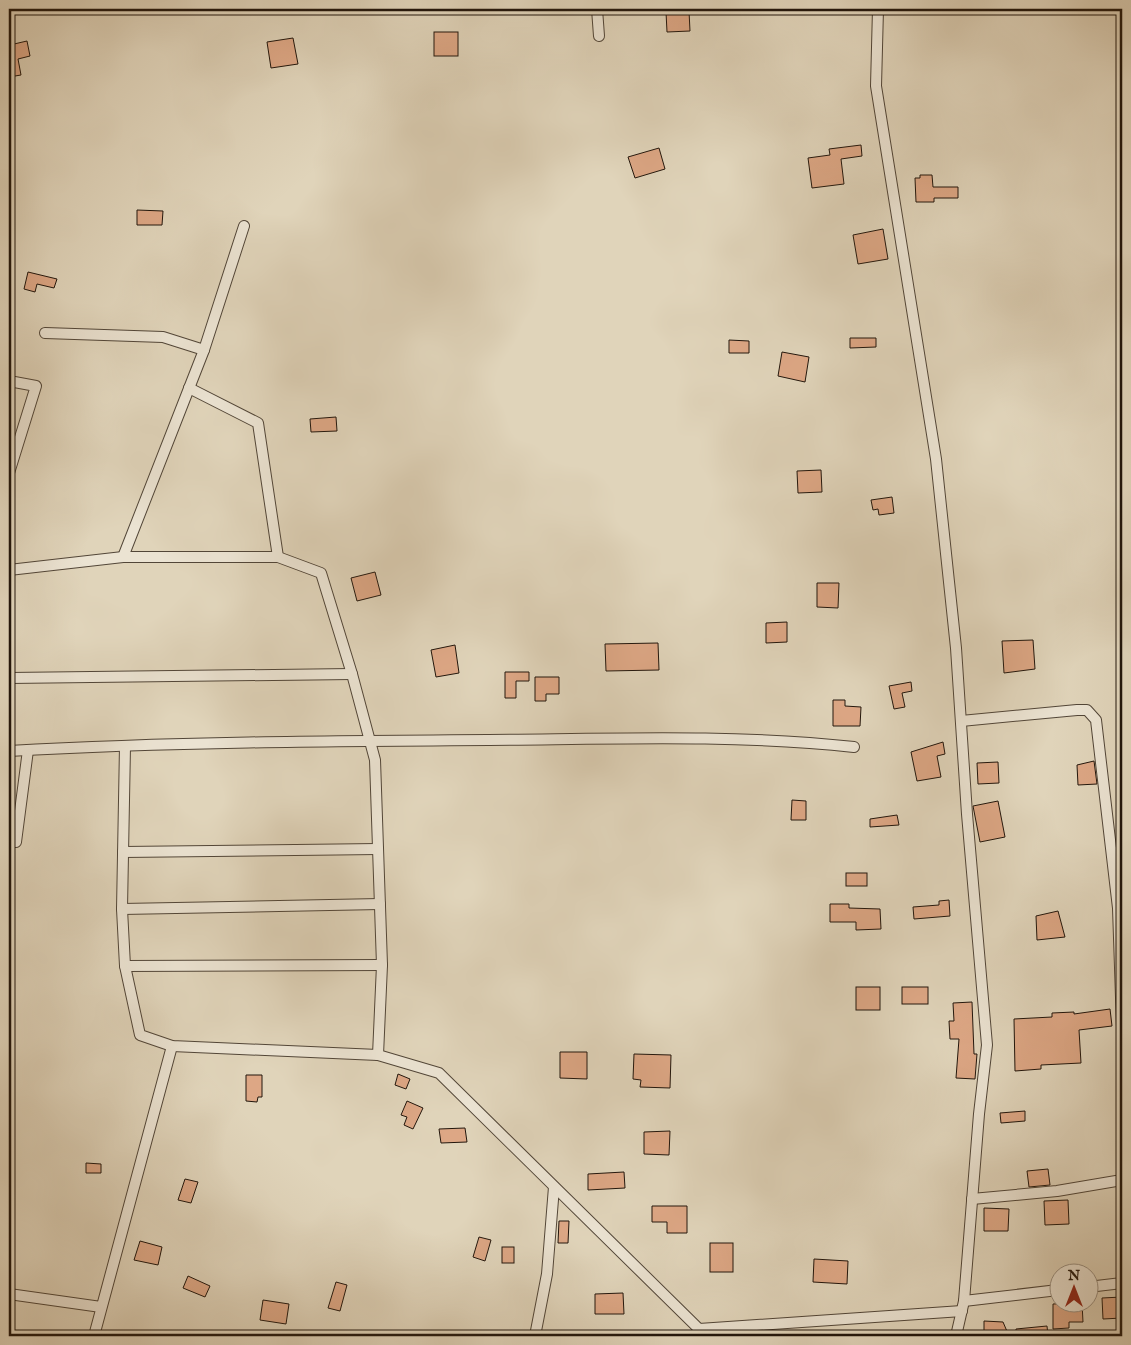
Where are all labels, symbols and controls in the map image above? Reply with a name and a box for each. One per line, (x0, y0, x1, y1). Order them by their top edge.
north arrow (1048, 1262, 1098, 1312)
text: N (1067, 1267, 1080, 1285)

